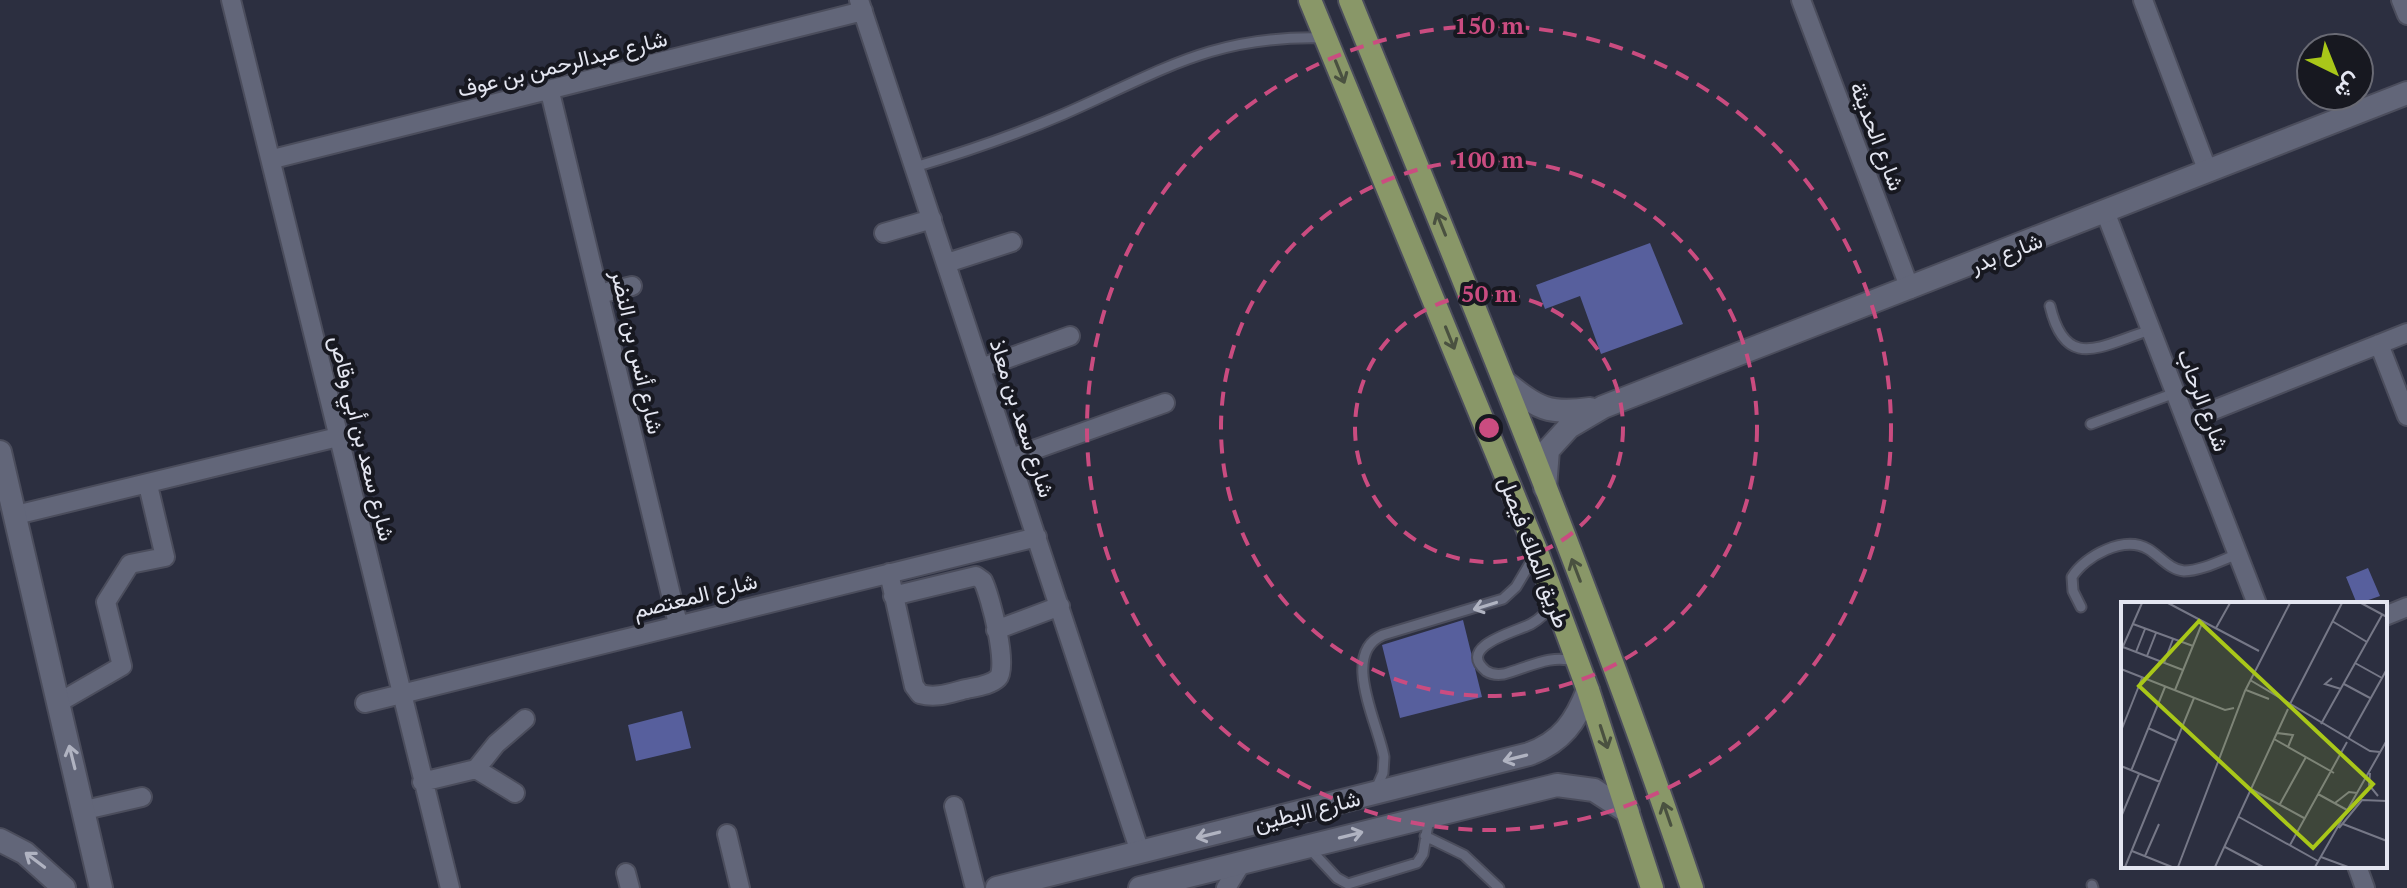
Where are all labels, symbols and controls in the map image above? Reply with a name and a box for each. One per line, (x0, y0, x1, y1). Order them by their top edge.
text: 150 m (1454, 9, 1524, 41)
street label: شارع عبدالرحمن بن عوف (454, 23, 670, 104)
north arrow (2295, 32, 2375, 112)
one-way arrow (1333, 59, 1348, 84)
text: ش (2329, 67, 2369, 107)
street label: شارع الحديثة (1843, 77, 1912, 195)
text: 100 m (1454, 143, 1524, 175)
one-way arrow (1432, 212, 1447, 237)
street label: شارع بدر (1965, 225, 2047, 280)
street label: شارع أنس بن النضر (604, 266, 671, 437)
text: 50 m (1461, 277, 1517, 309)
one-way arrow (1443, 325, 1458, 350)
street label: شارع سعد بن أبي وقاص (319, 332, 403, 545)
street label: شارع سعد بن معاذ (983, 335, 1062, 501)
street label: شارع الرحاب (2170, 345, 2237, 456)
centre of rings (1475, 414, 1503, 442)
street label: طريق الملك فيصل (1493, 472, 1577, 632)
one-way arrow (1568, 559, 1582, 583)
street label: شارع المعتصم (630, 566, 760, 625)
one-way arrow (1473, 599, 1498, 614)
inset map (2121, 602, 2387, 868)
one-way arrow (1597, 725, 1612, 750)
one-way arrow (64, 745, 79, 771)
one-way arrow (1502, 751, 1528, 766)
street label: شارع البطين (1251, 783, 1363, 838)
one-way arrow (1658, 802, 1673, 827)
one-way arrow (1338, 827, 1364, 842)
one-way arrow (1196, 828, 1222, 843)
one-way arrow (24, 852, 46, 869)

